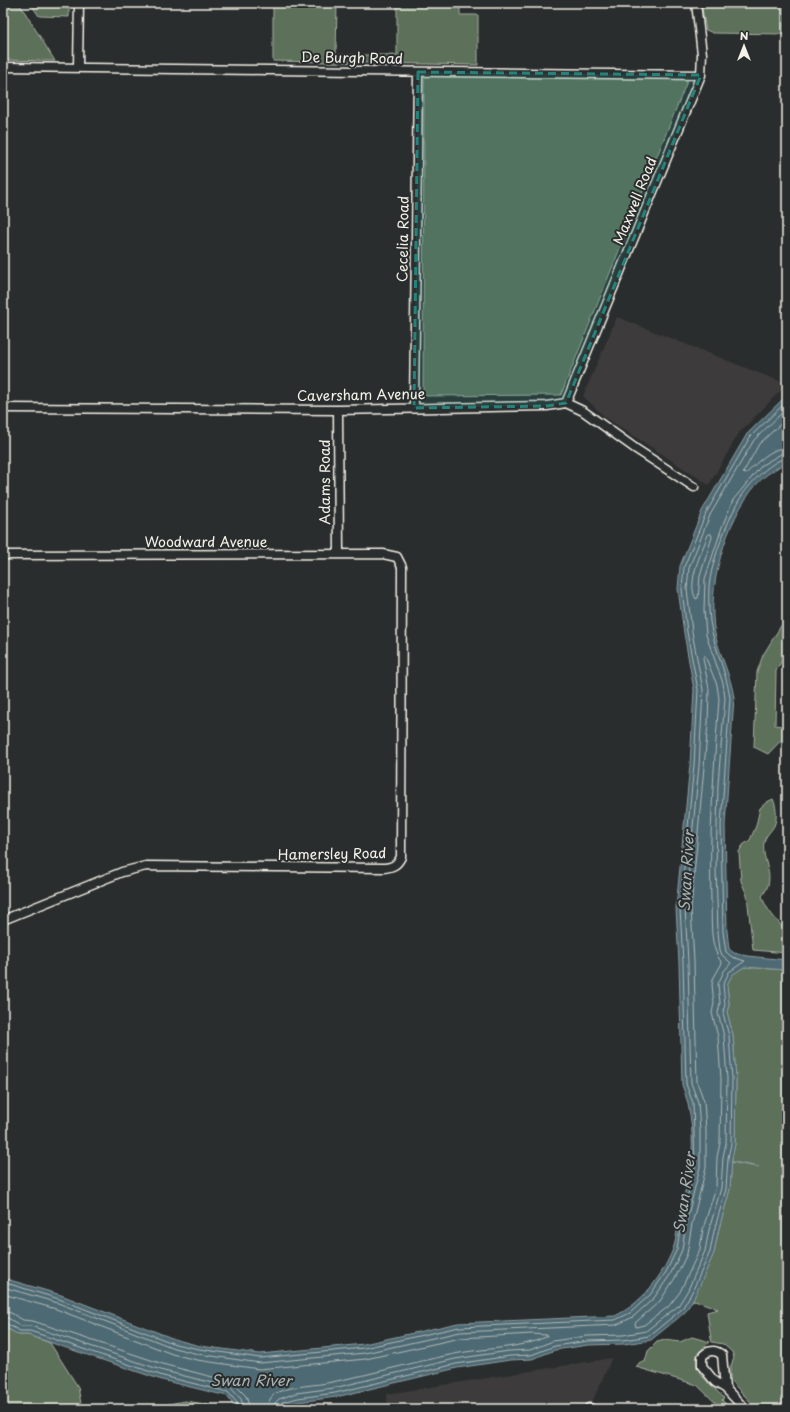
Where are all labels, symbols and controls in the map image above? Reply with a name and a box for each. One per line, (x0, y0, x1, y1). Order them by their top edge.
north arrow (724, 26, 764, 66)
text: N (740, 27, 749, 44)
street label: De Burgh Road (301, 46, 403, 69)
street label: Maxwell Road (607, 154, 662, 248)
street label: Cecelia Road (391, 196, 414, 282)
street label: Caversham Avenue (297, 383, 426, 406)
street label: Adams Road (314, 439, 335, 525)
street label: Woodward Avenue (145, 531, 268, 552)
water label: Swan River (672, 828, 699, 912)
street label: Hamersley Road (278, 842, 386, 865)
water label: Swan River (666, 1149, 701, 1235)
water label: Swan River (210, 1368, 294, 1391)

